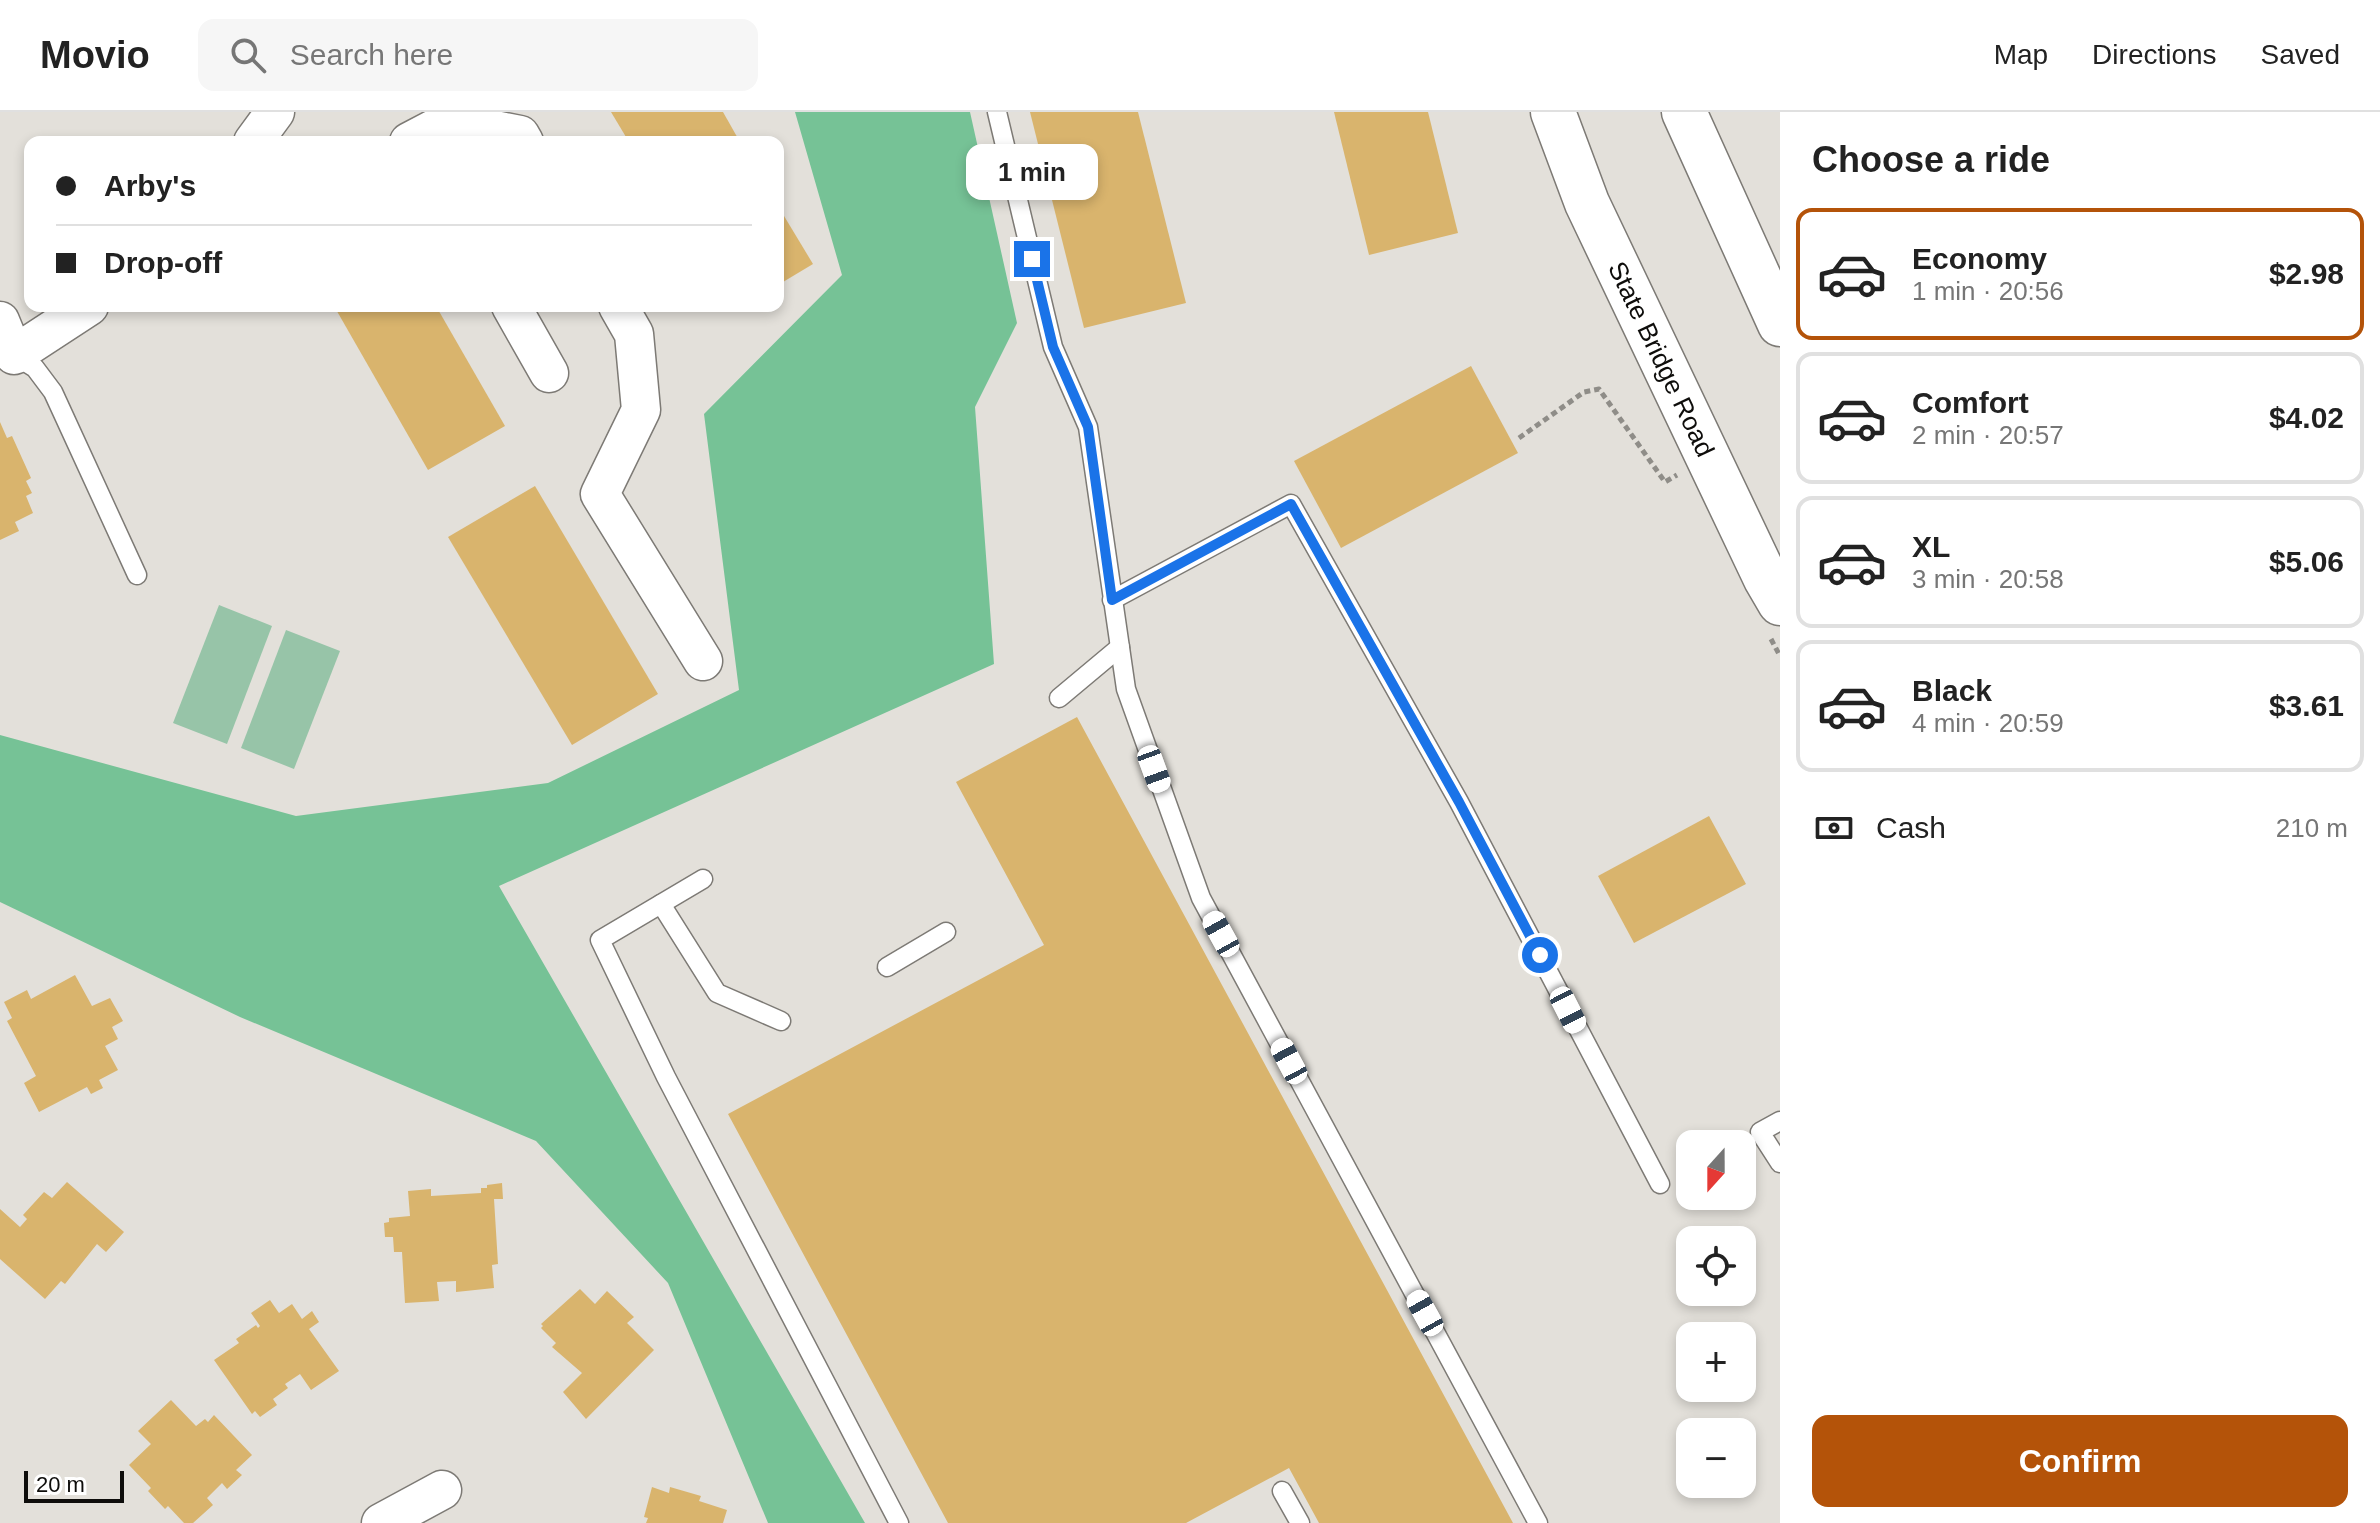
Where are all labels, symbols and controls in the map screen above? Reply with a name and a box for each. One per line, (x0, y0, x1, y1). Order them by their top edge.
search box (198, 19, 758, 91)
icon: search (226, 33, 270, 77)
text: Movio (40, 34, 150, 76)
text: Search here (290, 38, 453, 71)
text: Map (1994, 39, 2048, 70)
text: Directions (2092, 39, 2217, 70)
text: Saved (2261, 39, 2340, 70)
text: Choose a ride (1812, 139, 2050, 180)
callout: 1 min (966, 143, 1098, 199)
text: 1 min (998, 157, 1066, 187)
text: Arby's (104, 169, 196, 202)
icon: car (1816, 238, 1888, 310)
route end (1014, 241, 1050, 277)
text: Economy (1912, 242, 2047, 275)
text: Drop-off (104, 246, 222, 279)
street label: State Bridge Road (1602, 257, 1721, 462)
text: $2.98 (2269, 257, 2344, 290)
text: 1 min · 20:56 (1912, 276, 2064, 306)
icon: car (1816, 382, 1888, 454)
text: Comfort (1912, 386, 2029, 419)
text: $4.02 (2269, 401, 2344, 434)
text: 2 min · 20:57 (1912, 420, 2064, 450)
icon: car (1816, 526, 1888, 598)
text: XL (1912, 530, 1950, 563)
text: $5.06 (2269, 545, 2344, 578)
text: 3 min · 20:58 (1912, 564, 2064, 594)
icon: car (1816, 670, 1888, 742)
text: Black (1912, 674, 1992, 707)
text: $3.61 (2269, 689, 2344, 722)
text: 4 min · 20:59 (1912, 708, 2064, 738)
car (1135, 742, 1173, 796)
icon: cash (1812, 806, 1856, 850)
text: Cash (1876, 811, 1946, 844)
text: 210 m (2276, 813, 2348, 843)
car (1199, 907, 1243, 961)
route start (1522, 937, 1558, 973)
car (1546, 983, 1590, 1037)
car (1267, 1034, 1311, 1088)
north arrow (1676, 1130, 1756, 1210)
map controls (1676, 1130, 1756, 1498)
button: locate (1676, 1226, 1756, 1306)
car (1403, 1286, 1447, 1340)
button: + (1676, 1322, 1756, 1402)
button: Confirm (1812, 1415, 2348, 1507)
button: − (1676, 1418, 1756, 1498)
scale bar (24, 1467, 124, 1503)
text: 20 m (36, 1472, 85, 1497)

